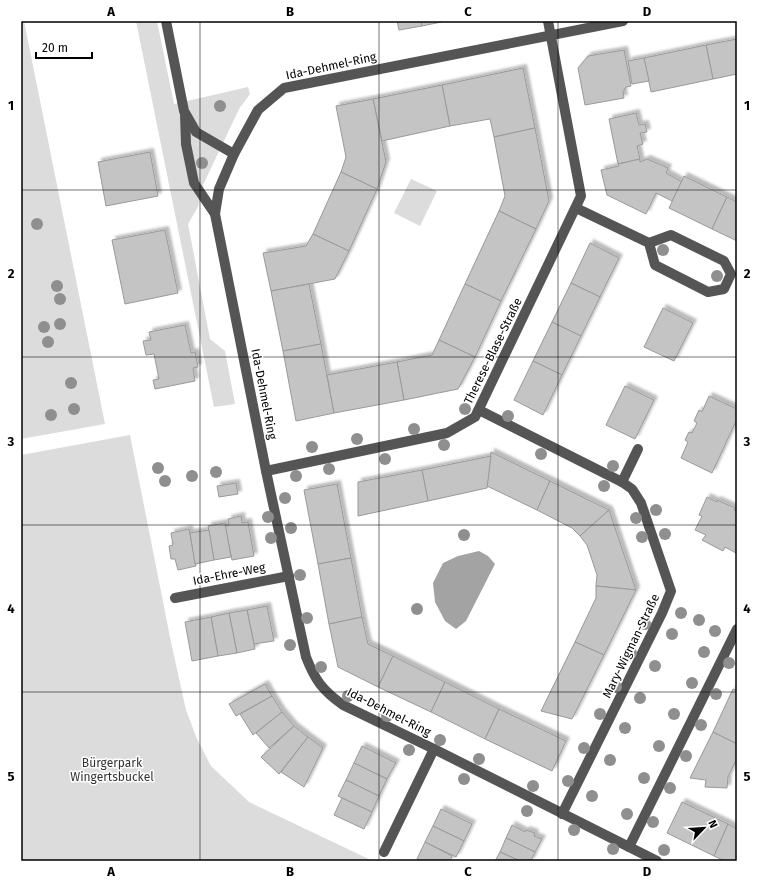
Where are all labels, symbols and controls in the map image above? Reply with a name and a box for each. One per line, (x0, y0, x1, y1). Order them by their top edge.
text: A (106, 4, 115, 19)
text: B (286, 4, 294, 19)
text: C (464, 4, 472, 19)
text: D (643, 4, 652, 19)
scale bar (36, 34, 92, 60)
text: 20 m (42, 41, 68, 55)
street label: Ida-Dehmel-Ring (284, 49, 378, 82)
text: 1 (8, 98, 14, 113)
text: 1 (744, 98, 750, 113)
text: 2 (8, 266, 15, 281)
text: 2 (744, 266, 751, 281)
street label: Therese-Blase-Straße (461, 296, 525, 406)
street label: Ida-Dehmel-Ring (248, 347, 280, 441)
text: 3 (7, 434, 15, 449)
text: 3 (743, 434, 751, 449)
street label: Ida-Ehre-Weg (192, 560, 267, 588)
street label: Mary-Wigman-Straße (600, 592, 662, 700)
text: 4 (7, 601, 15, 616)
text: 4 (743, 601, 751, 616)
street label: Ida-Dehmel-Ring (345, 685, 434, 740)
park label: Bürgerpark Wingertsbuckel (70, 756, 154, 784)
text: 5 (8, 769, 15, 784)
text: 5 (744, 769, 751, 784)
north arrow (684, 808, 724, 848)
text: N (705, 818, 720, 830)
text: A (106, 864, 115, 879)
text: B (286, 864, 294, 879)
text: C (464, 864, 472, 879)
text: D (643, 864, 652, 879)

